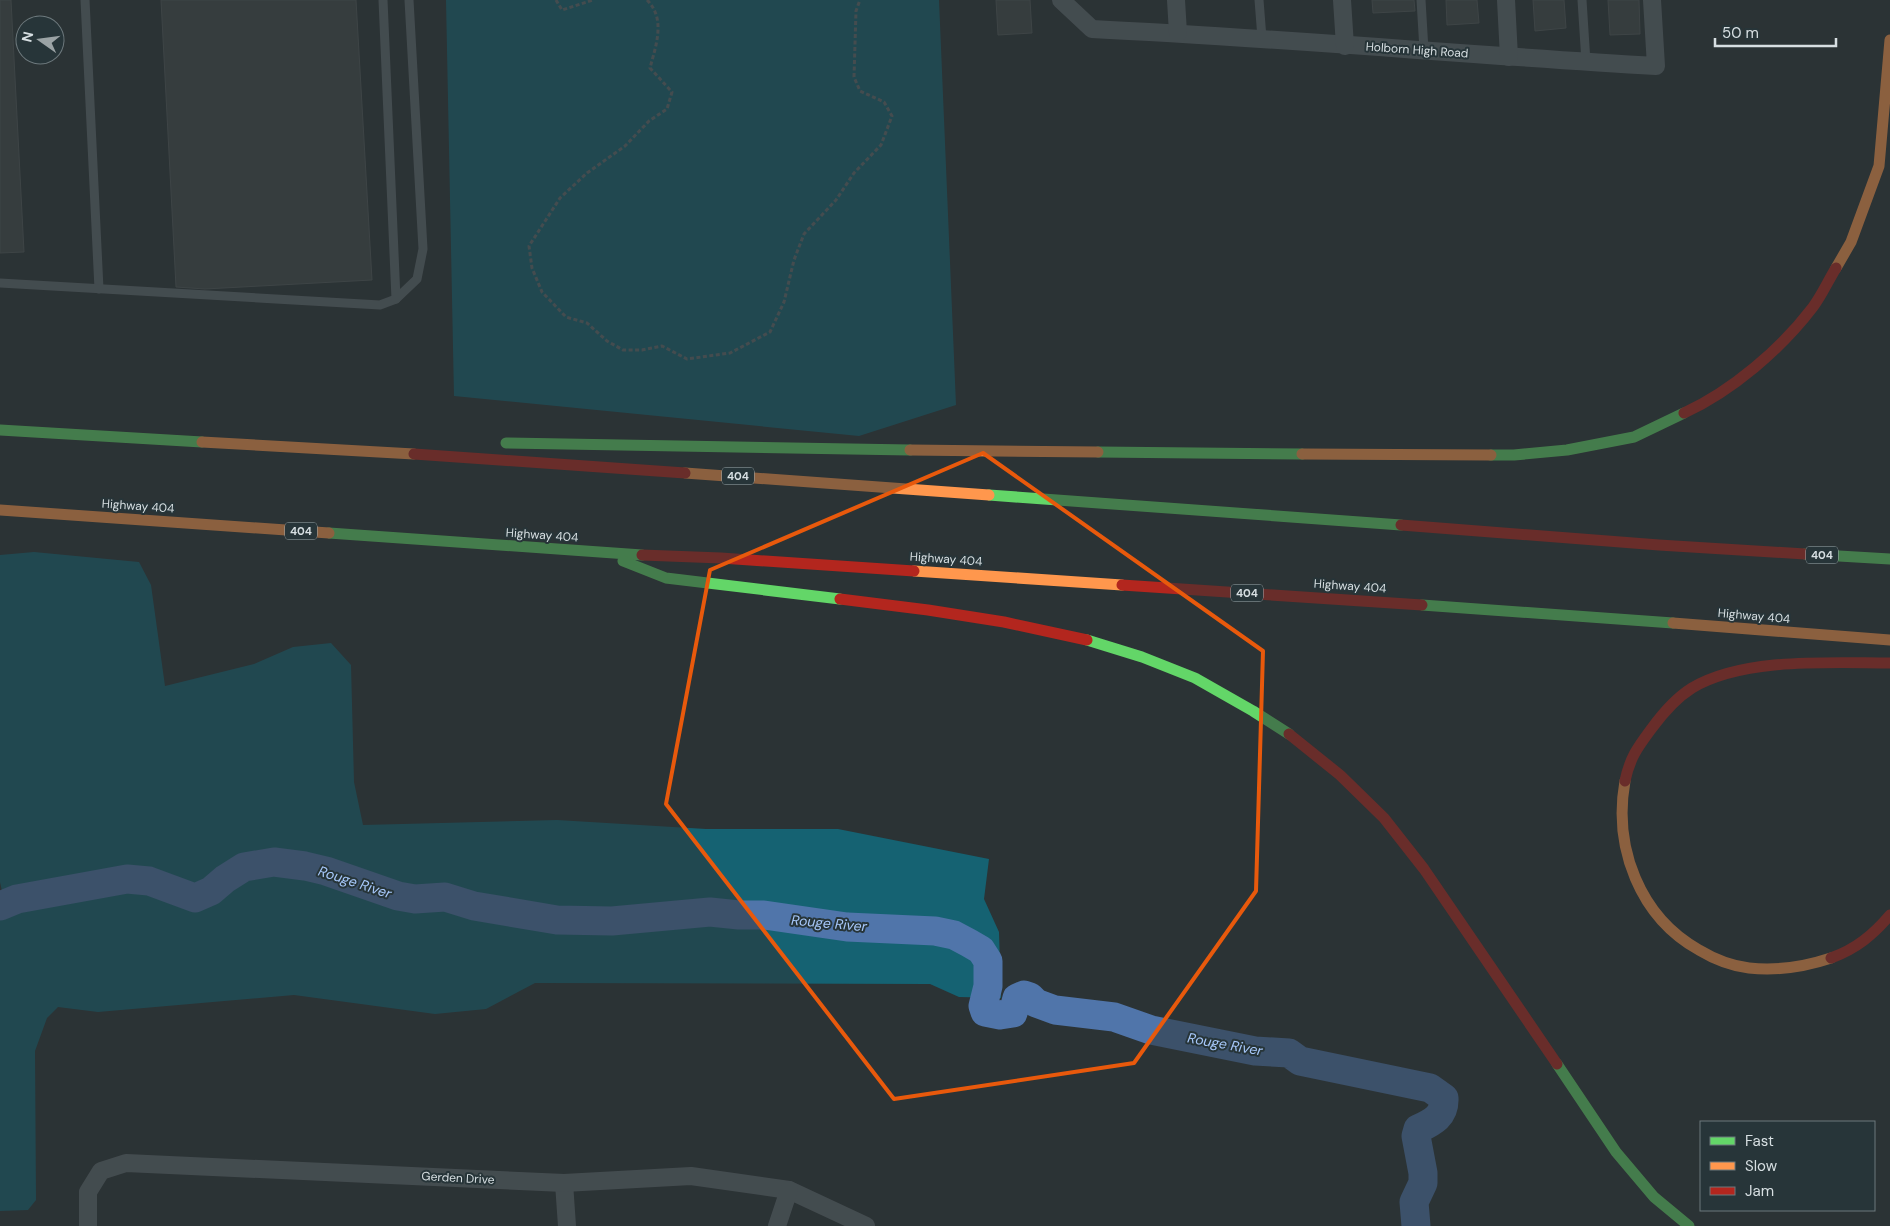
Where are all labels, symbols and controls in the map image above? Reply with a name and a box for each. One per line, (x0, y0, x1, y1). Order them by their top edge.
north arrow (15, 15, 65, 65)
scale bar (1715, 15, 1836, 47)
text: 50 m (1722, 23, 1759, 43)
text: N (17, 30, 37, 44)
street label: Holborn High Road (1365, 38, 1469, 62)
road number: 404 (722, 468, 754, 484)
street label: Highway 404 (101, 495, 175, 517)
road number: 404 (285, 522, 317, 540)
street label: Highway 404 (505, 524, 579, 546)
road number: 404 (1806, 546, 1838, 564)
street label: Highway 404 (909, 548, 983, 570)
street label: Highway 404 (1313, 575, 1387, 597)
road number: 404 (1231, 584, 1263, 602)
street label: Highway 404 (1717, 605, 1791, 627)
water label: Rouge River (316, 862, 395, 903)
water label: Rouge River (790, 911, 868, 935)
water label: Rouge River (1186, 1029, 1265, 1060)
legend (1700, 1121, 1875, 1211)
text: Fast (1745, 1131, 1774, 1151)
text: Slow (1745, 1156, 1778, 1176)
street label: Gerden Drive (421, 1168, 495, 1188)
text: Jam (1745, 1181, 1774, 1201)

